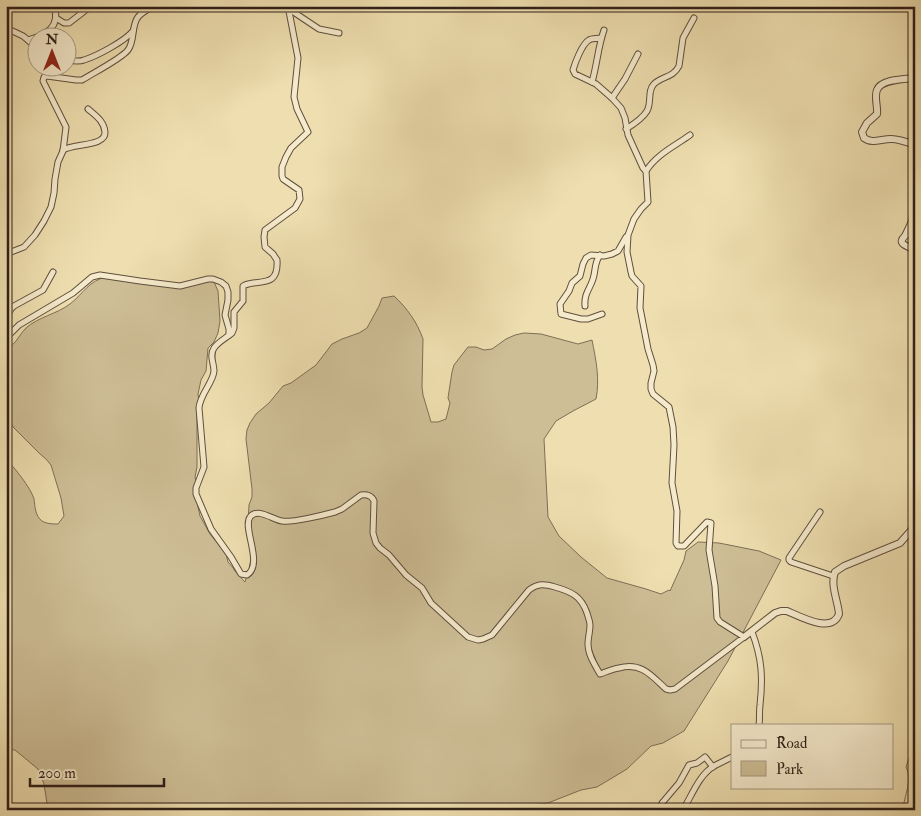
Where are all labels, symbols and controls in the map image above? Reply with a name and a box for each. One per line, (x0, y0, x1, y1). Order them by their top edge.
north arrow (28, 28, 78, 78)
text: N (45, 31, 59, 48)
legend (731, 724, 894, 788)
text: Road (776, 734, 808, 753)
scale bar (30, 756, 164, 788)
text: Park (776, 760, 803, 779)
text: 200 m (38, 764, 76, 783)

